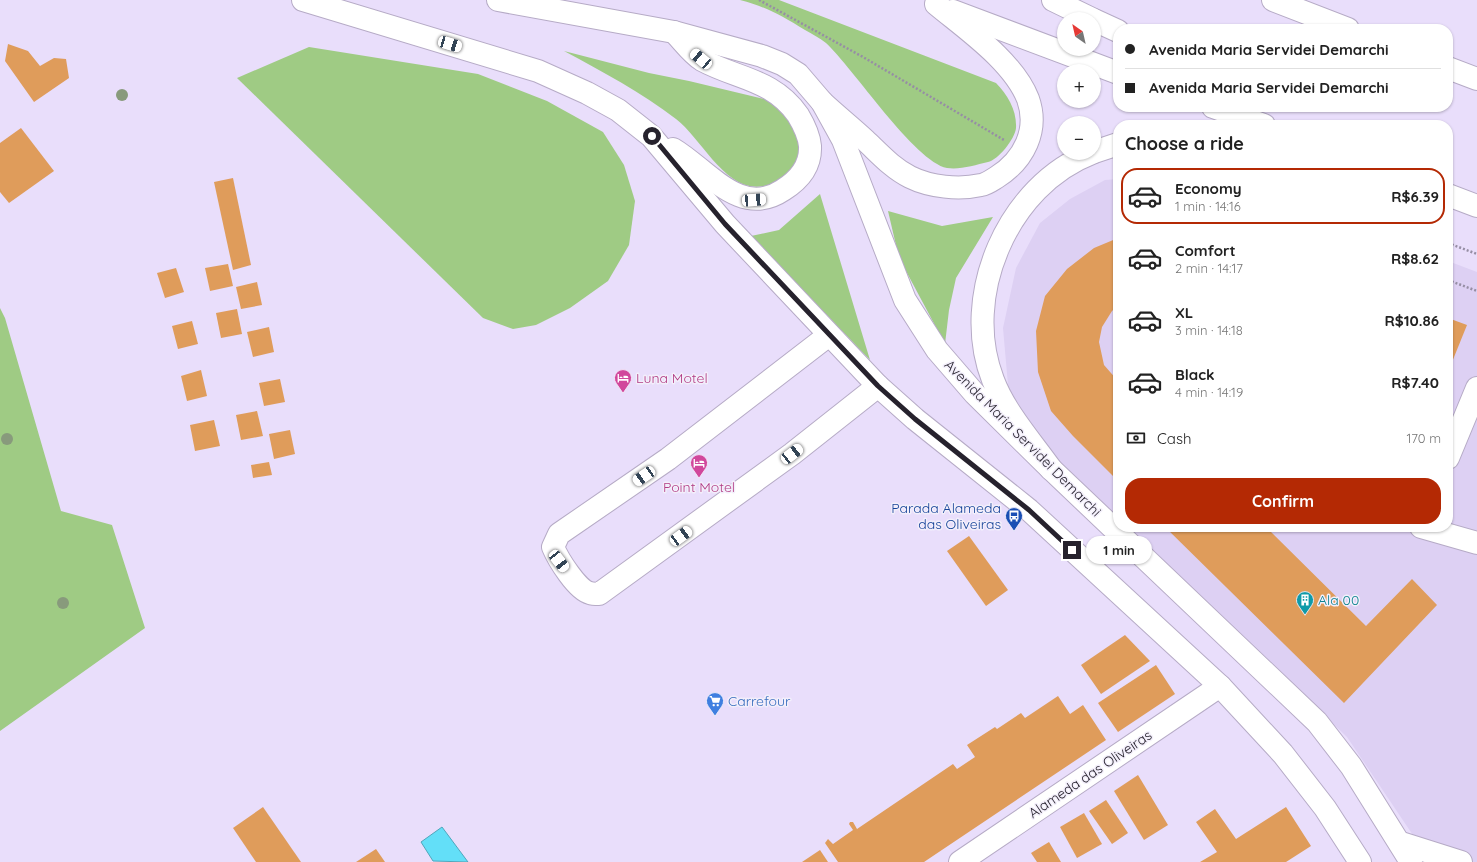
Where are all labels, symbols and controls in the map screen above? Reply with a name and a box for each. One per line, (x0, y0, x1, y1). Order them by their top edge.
north arrow (1057, 12, 1101, 56)
map controls (1057, 12, 1101, 160)
car (437, 35, 463, 53)
text: Avenida Maria Servidei Demarchi (1149, 40, 1389, 59)
car (688, 47, 714, 71)
button: + (1057, 64, 1101, 108)
text: Avenida Maria Servidei Demarchi (1149, 78, 1389, 97)
button: − (1057, 116, 1101, 160)
route start (643, 127, 661, 145)
text: Choose a ride (1125, 132, 1244, 155)
icon: car (1127, 178, 1163, 214)
text: Economy (1175, 179, 1242, 198)
text: R$6.39 (1391, 187, 1439, 206)
car (742, 193, 766, 207)
text: 1 min · 14:16 (1175, 198, 1241, 214)
icon: car (1127, 240, 1163, 276)
text: Comfort (1175, 241, 1236, 260)
text: R$8.62 (1391, 249, 1439, 268)
text: 2 min · 14:17 (1175, 260, 1243, 276)
icon: car (1127, 302, 1163, 338)
text: XL (1175, 303, 1193, 322)
text: R$10.86 (1384, 311, 1439, 330)
text: 3 min · 14:18 (1175, 322, 1243, 338)
street label: Avenida Maria Servidei Demarchi (941, 356, 1105, 520)
icon: car (1127, 364, 1163, 400)
text: Black (1175, 365, 1215, 384)
hotel icon: Luna Motel (613, 368, 633, 393)
place label: Luna Motel (636, 369, 708, 387)
text: R$7.40 (1391, 373, 1439, 392)
text: 4 min · 14:19 (1175, 384, 1243, 400)
icon: cash (1125, 427, 1147, 449)
text: Cash (1157, 429, 1191, 448)
text: 170 m (1406, 430, 1441, 446)
car (779, 442, 805, 466)
hotel icon: Point Motel (689, 453, 709, 478)
car (631, 464, 657, 488)
place label: Point Motel (663, 478, 735, 496)
button: Confirm (1125, 478, 1441, 524)
place label: Parada Alameda das Oliveiras (891, 499, 1001, 533)
bus stop icon: Parada Alameda das Oliveiras (1004, 506, 1024, 531)
car (668, 524, 694, 548)
callout: 1 min (1086, 536, 1152, 564)
route end (1063, 541, 1081, 559)
text: 1 min (1103, 542, 1135, 558)
car (547, 548, 571, 574)
building icon: Ala 00 (1295, 590, 1315, 615)
place label: Ala 00 (1318, 591, 1359, 609)
supermarket icon: Carrefour (705, 691, 725, 716)
place label: Carrefour (728, 692, 791, 710)
street label: Alameda das Oliveiras (1025, 726, 1155, 822)

